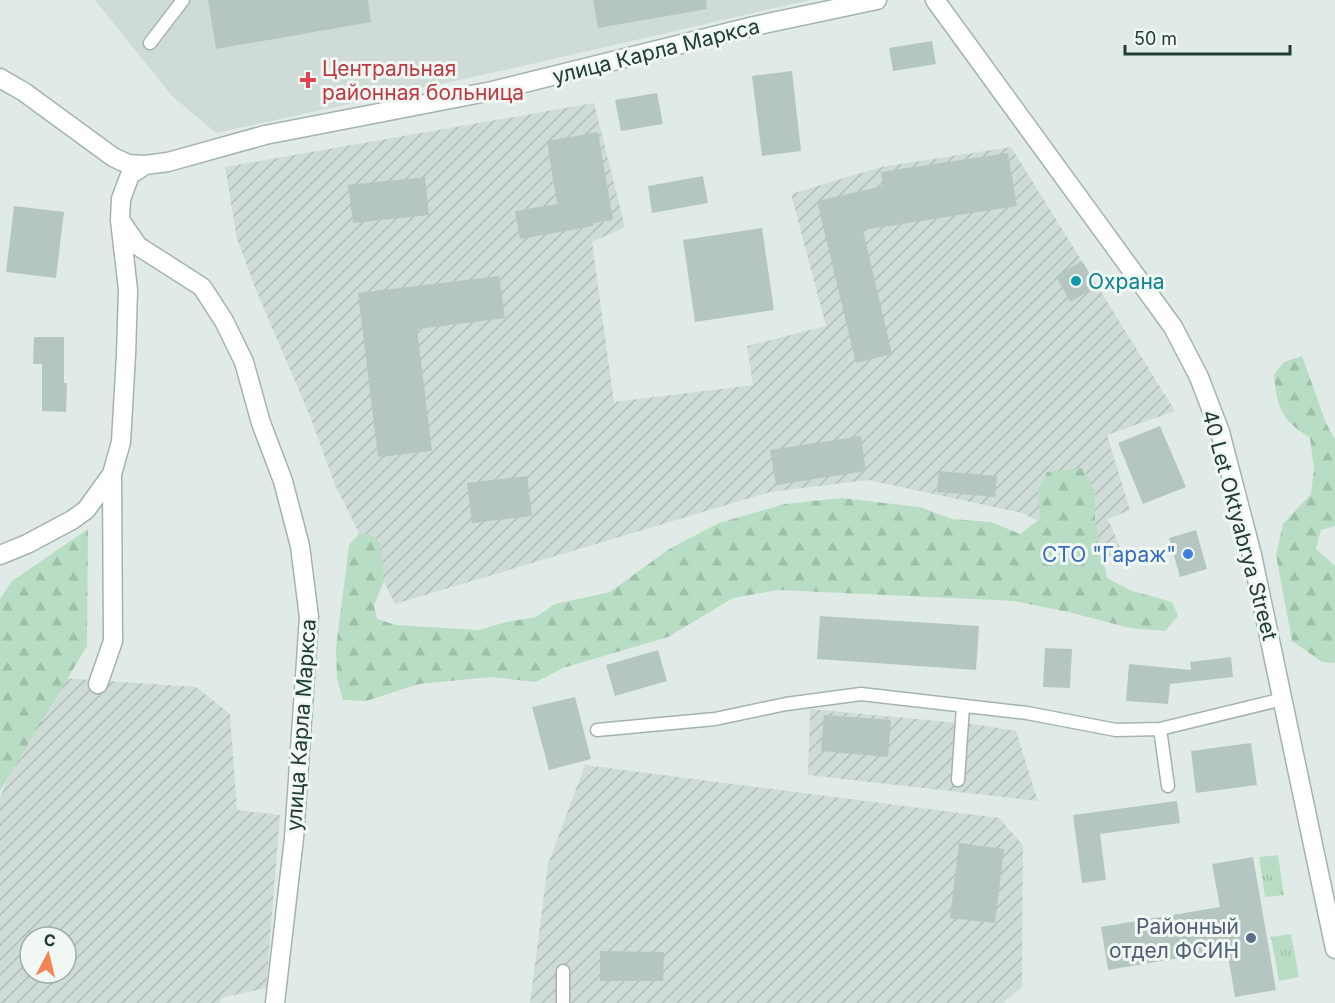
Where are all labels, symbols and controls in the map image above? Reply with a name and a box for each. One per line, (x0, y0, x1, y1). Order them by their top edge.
street label: улица Карла Маркса (550, 13, 762, 89)
scale bar (1125, 18, 1290, 56)
text: 50 m (1134, 28, 1177, 49)
place label: Центральная районная больница (322, 56, 524, 105)
marker: Центральная районная больница (299, 71, 317, 89)
place label: Охрана (1088, 269, 1165, 294)
marker: Охрана (1069, 274, 1083, 288)
street label: 40 Let Oktyabrya Street (1197, 407, 1283, 643)
place label: СТО "Гараж" (1042, 542, 1176, 567)
marker: СТО "Гараж" (1181, 547, 1195, 561)
street label: улица Карла Маркса (281, 618, 321, 832)
place label: Районный отдел ФСИН (1109, 914, 1239, 963)
north arrow (18, 925, 78, 985)
text: С (43, 929, 57, 951)
marker: Районный отдел ФСИН (1244, 931, 1258, 945)

